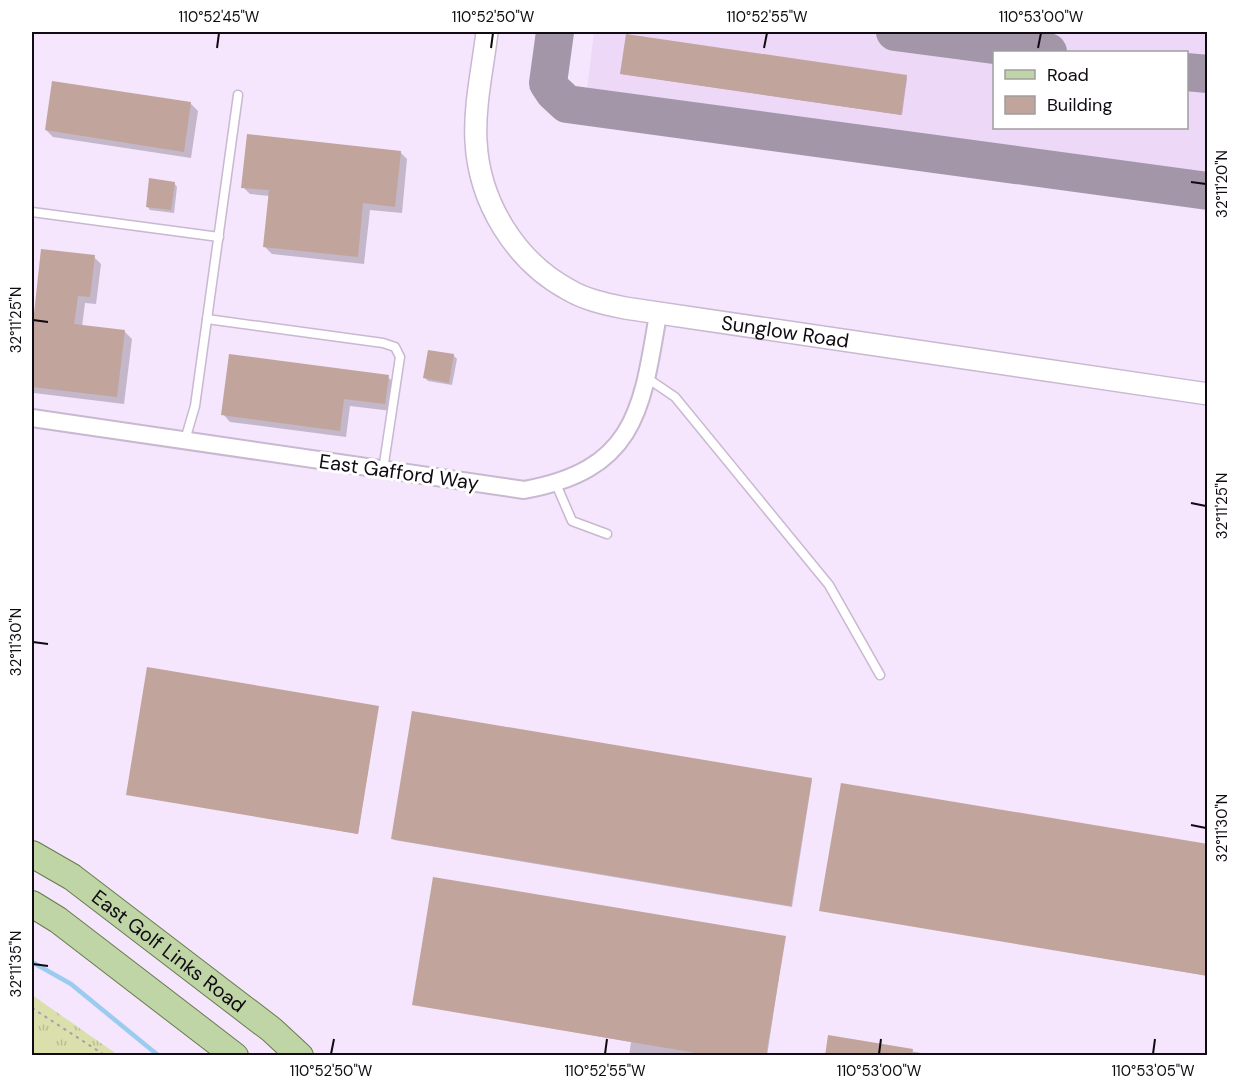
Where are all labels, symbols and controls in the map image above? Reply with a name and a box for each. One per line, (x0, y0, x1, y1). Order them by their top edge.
text: 110°52'45"W (179, 7, 260, 27)
text: 110°52'50"W (452, 7, 535, 27)
text: 110°52'55"W (726, 7, 808, 27)
text: 110°53'00"W (999, 7, 1084, 27)
legend (993, 51, 1188, 129)
text: Road (1047, 63, 1089, 87)
text: Building (1047, 93, 1112, 117)
text: 32°11'20"N (1212, 150, 1232, 218)
text: 32°11'25"N (6, 287, 26, 353)
street label: Sunglow Road (720, 309, 851, 354)
street label: East Gafford Way (317, 448, 481, 496)
text: 32°11'25"N (1212, 473, 1232, 539)
text: 32°11'30"N (6, 608, 26, 676)
text: 32°11'30"N (1212, 794, 1232, 862)
street label: East Golf Links Road (87, 884, 251, 1018)
text: 32°11'35"N (6, 931, 26, 997)
text: 110°52'50"W (290, 1061, 373, 1081)
text: 110°52'55"W (564, 1061, 646, 1081)
text: 110°53'00"W (837, 1061, 922, 1081)
text: 110°53'05"W (1111, 1061, 1195, 1081)

